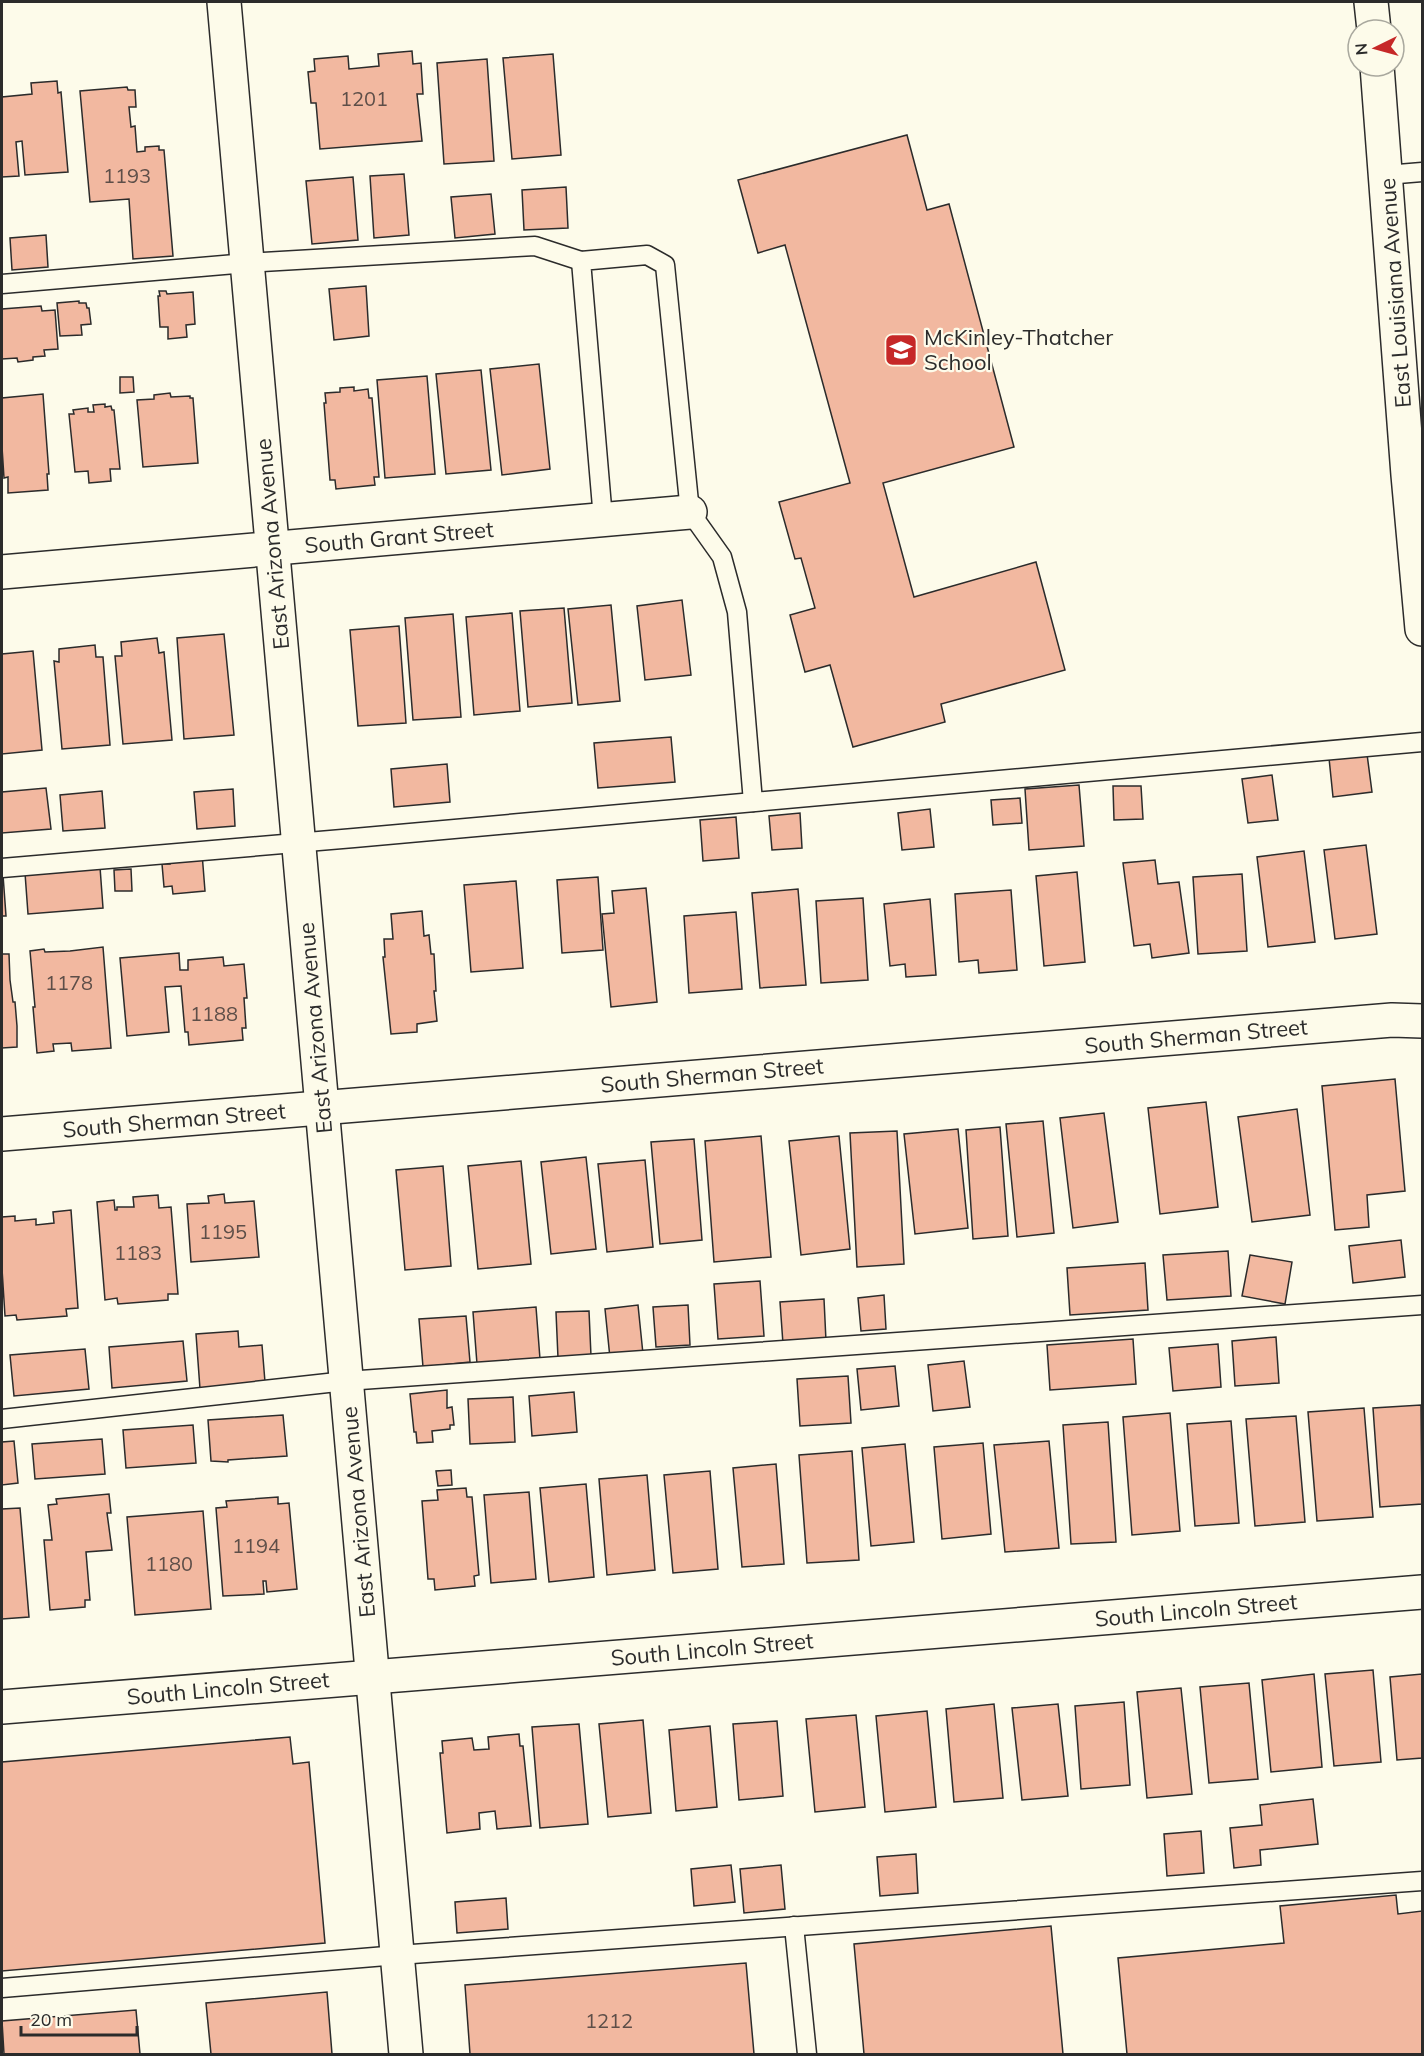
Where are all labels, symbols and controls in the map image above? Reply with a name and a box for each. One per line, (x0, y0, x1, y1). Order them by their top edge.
north arrow (1346, 18, 1406, 78)
text: N (1351, 42, 1372, 56)
house number: 1201 (340, 86, 388, 111)
house number: 1193 (103, 163, 151, 188)
street label: East Louisiana Avenue (1373, 177, 1417, 409)
place label: McKinley-Thatcher School (924, 323, 1113, 376)
school or university icon: McKinley-Thatcher School (883, 332, 919, 368)
street label: East Arizona Avenue (249, 437, 295, 651)
street label: South Grant Street (303, 515, 495, 559)
street label: East Arizona Avenue (292, 921, 338, 1135)
house number: 1178 (45, 970, 93, 995)
house number: 1188 (190, 1001, 238, 1026)
street label: South Sherman Street (1083, 1012, 1309, 1060)
street label: South Sherman Street (599, 1051, 825, 1099)
street label: South Sherman Street (61, 1096, 287, 1144)
house number: 1195 (199, 1219, 247, 1244)
house number: 1183 (114, 1240, 162, 1265)
street label: East Arizona Avenue (335, 1405, 381, 1619)
house number: 1194 (232, 1533, 280, 1558)
house number: 1180 (145, 1551, 193, 1576)
street label: South Lincoln Street (1093, 1587, 1299, 1633)
street label: South Lincoln Street (609, 1626, 815, 1672)
street label: South Lincoln Street (125, 1665, 331, 1711)
scale bar (21, 1999, 136, 2037)
text: 20 m (30, 2008, 72, 2031)
house number: 1212 (585, 2008, 633, 2033)

